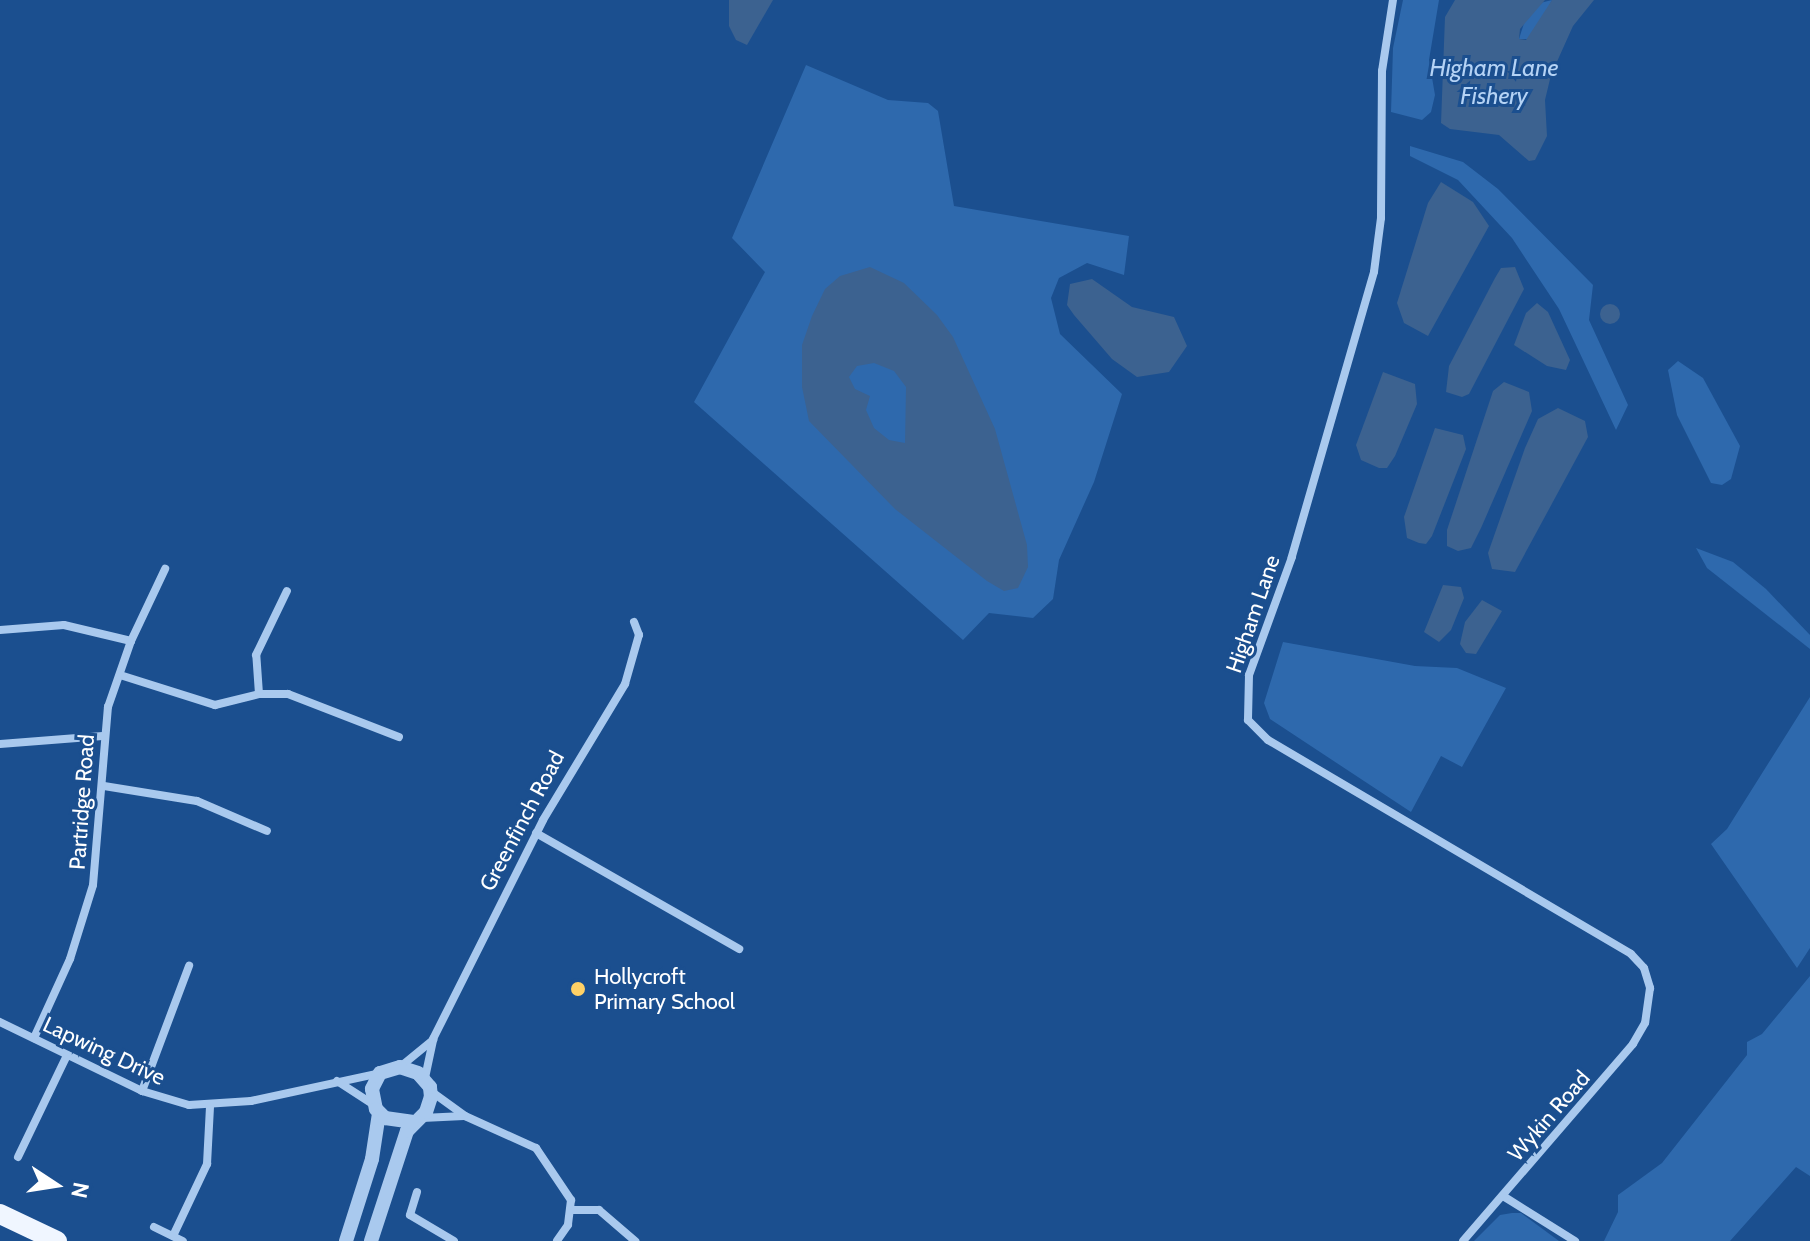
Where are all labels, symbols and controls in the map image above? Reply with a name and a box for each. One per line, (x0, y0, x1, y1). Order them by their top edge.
water label: Higham Lane Fishery (1429, 54, 1559, 110)
street label: Higham Lane (1221, 552, 1285, 676)
street label: Partridge Road (64, 733, 100, 871)
street label: Greenfinch Road (474, 746, 570, 896)
place label: Hollycroft Primary School (594, 963, 735, 1014)
marker: Hollycroft Primary School (569, 980, 587, 998)
street label: Lapwing Drive (39, 1011, 169, 1091)
street label: Wykin Road (1503, 1065, 1595, 1167)
north arrow (16, 1145, 96, 1225)
text: N (65, 1180, 95, 1201)

